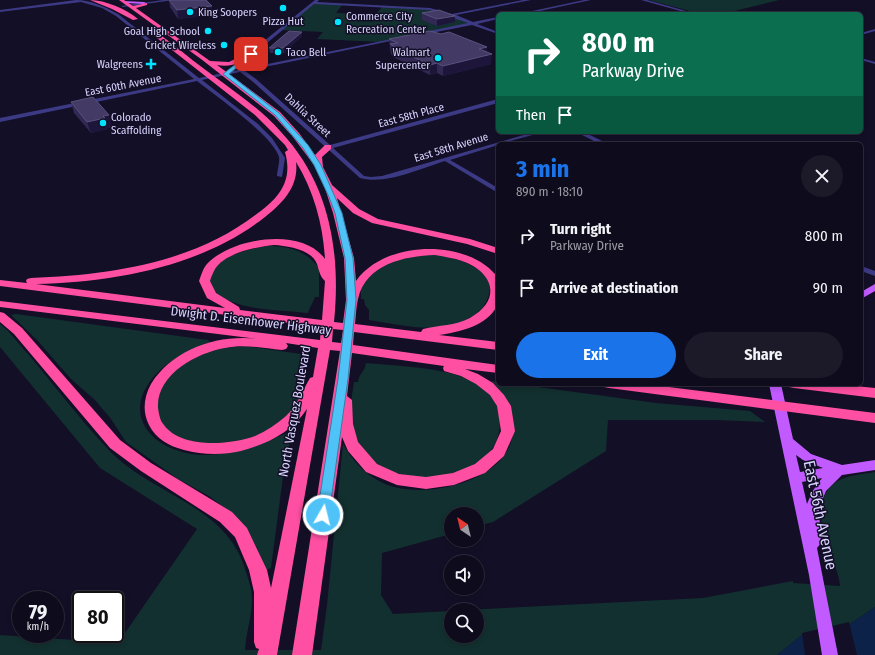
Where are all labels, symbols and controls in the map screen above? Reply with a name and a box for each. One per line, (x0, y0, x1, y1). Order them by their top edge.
marker: Pizza Hut (278, 3, 288, 13)
place label: King Soopers (198, 6, 257, 19)
marker: King Soopers (185, 7, 195, 17)
place label: Commerce City Recreation Center (346, 10, 426, 36)
place label: Pizza Hut (262, 15, 304, 28)
marker: Commerce City Recreation Center (333, 17, 343, 27)
place label: Goal High School (124, 25, 200, 38)
marker: Goal High School (203, 26, 213, 36)
text: 800 m (582, 26, 655, 59)
icon: right (516, 28, 568, 80)
pin (234, 37, 268, 71)
place label: Cricket Wireless (145, 39, 216, 52)
marker: Cricket Wireless (219, 40, 229, 50)
icon: arrive (240, 43, 262, 65)
place label: Taco Bell (286, 46, 326, 59)
place label: Walmart Supercenter (376, 46, 430, 72)
marker: Taco Bell (273, 47, 283, 57)
marker: Walmart Supercenter (433, 53, 443, 63)
place label: Walgreens (97, 58, 143, 71)
marker: Walgreens (146, 59, 156, 69)
text: Parkway Drive (582, 60, 684, 82)
street label: East 60th Avenue (84, 72, 162, 99)
street label: Dahlia Street (282, 91, 334, 140)
street label: East 58th Place (377, 100, 445, 131)
icon: arrive (554, 104, 576, 126)
text: Then (516, 106, 546, 124)
place label: Colorado Scaffolding (111, 111, 162, 137)
marker: Colorado Scaffolding (98, 118, 108, 128)
street label: East 58th Avenue (413, 130, 490, 165)
text: 3 min (516, 155, 569, 183)
button: close (801, 155, 843, 197)
text: 890 m · 18:10 (516, 184, 583, 199)
text: Turn right (550, 220, 611, 238)
icon: right (516, 225, 538, 247)
text: 800 m (805, 227, 843, 245)
text: Parkway Drive (550, 238, 624, 253)
icon: arrive (516, 277, 538, 299)
text: Arrive at destination (550, 279, 678, 297)
text: 90 m (813, 279, 843, 297)
street label: Dwight D. Eisenhower Highway (170, 303, 332, 338)
button: Exit (516, 332, 676, 378)
button: Share (684, 332, 843, 378)
street label: North Vasquez Boulevard (276, 344, 313, 478)
street label: East 56th Avenue (800, 459, 841, 572)
position arrow (302, 494, 344, 536)
north arrow (444, 507, 484, 547)
map controls (444, 507, 484, 643)
button: sound (444, 555, 484, 595)
speed limit sign: 80 (72, 591, 124, 643)
text: 79 (29, 600, 47, 624)
button: search (444, 603, 484, 643)
text: km/h (27, 621, 49, 633)

